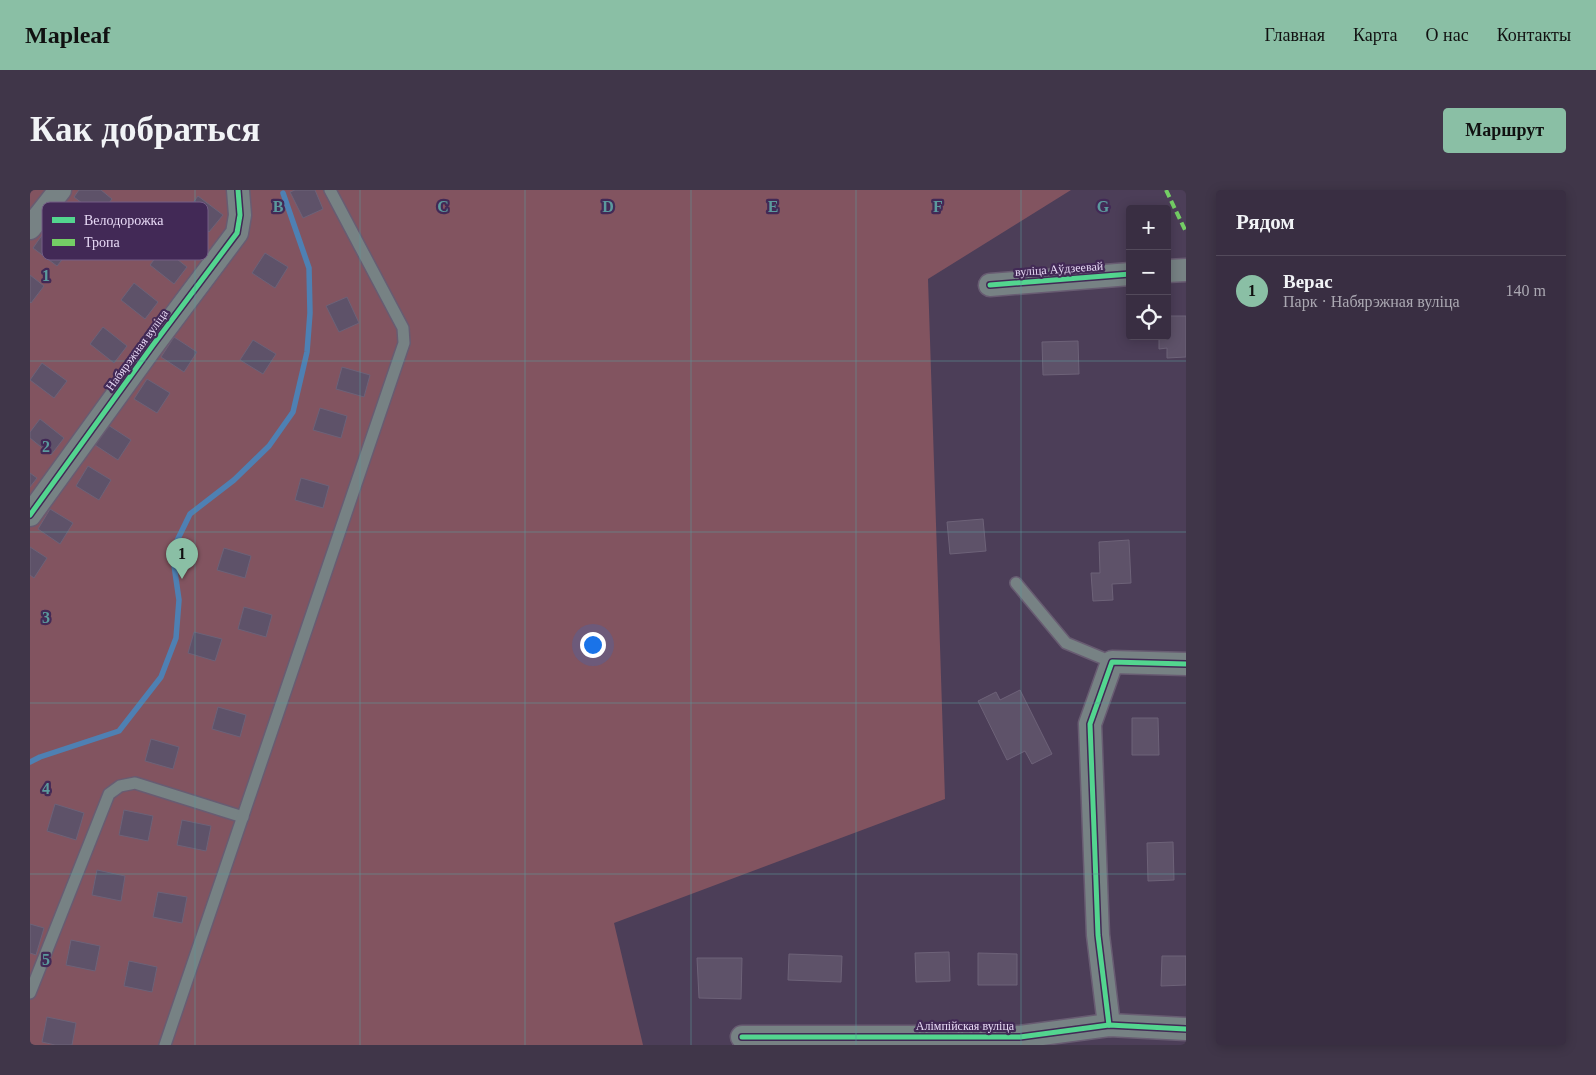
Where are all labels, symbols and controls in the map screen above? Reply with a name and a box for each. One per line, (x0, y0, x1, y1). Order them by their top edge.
text: Mapleaf (25, 22, 110, 48)
text: Главная (1265, 25, 1325, 45)
text: Карта (1353, 25, 1398, 45)
text: О нас (1426, 25, 1469, 45)
text: Контакты (1497, 25, 1571, 45)
button: Маршрут (1443, 108, 1566, 153)
text: Как добраться (30, 110, 260, 149)
text: B (273, 198, 284, 215)
text: C (437, 198, 449, 215)
text: D (602, 198, 614, 215)
text: E (768, 198, 778, 215)
text: F (933, 198, 943, 215)
text: G (1097, 198, 1110, 215)
legend (42, 202, 208, 260)
map controls (1126, 205, 1171, 340)
button: + (1126, 205, 1171, 250)
text: Рядом (1236, 210, 1295, 234)
text: Велодорожка (84, 213, 164, 228)
text: Тропа (84, 235, 121, 250)
button: − (1126, 250, 1171, 295)
street label: вуліца Аўдзеевай (1014, 259, 1104, 279)
text: 1 (42, 267, 50, 284)
text: Верас (1283, 271, 1333, 292)
text: 1 (1248, 282, 1256, 299)
text: 140 m (1506, 282, 1546, 299)
text: Парк · Набярэжная вуліца (1283, 293, 1460, 310)
button: locate (1126, 295, 1171, 340)
street label: Набярэжная вуліца (103, 306, 171, 393)
text: 2 (42, 438, 50, 455)
pin: 1 (166, 538, 198, 579)
text: 3 (42, 609, 50, 626)
your location (580, 632, 606, 658)
text: 4 (42, 780, 50, 797)
text: 5 (42, 951, 50, 968)
street label: Алімпійская вуліца (916, 1019, 1015, 1033)

